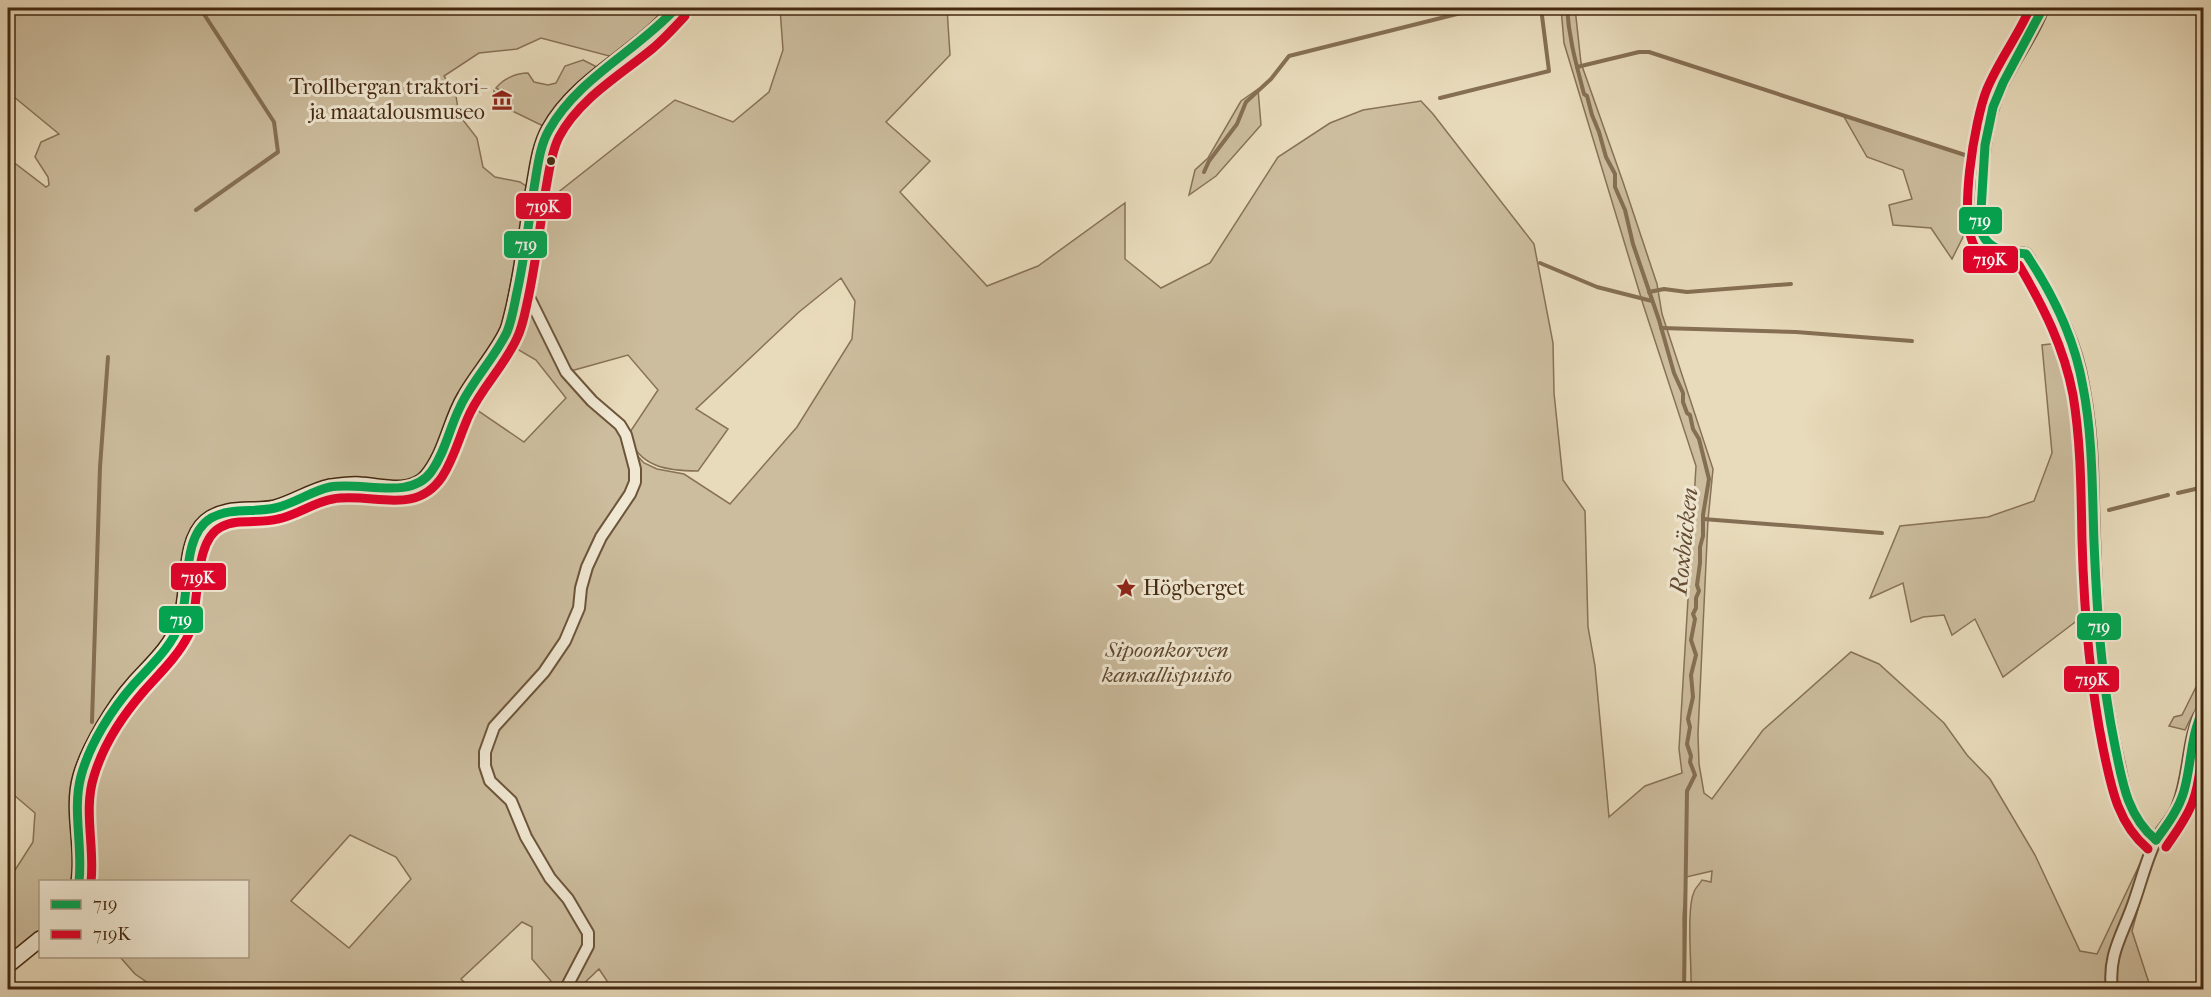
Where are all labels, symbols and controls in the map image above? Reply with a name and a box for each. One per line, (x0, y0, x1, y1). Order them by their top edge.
place label: Trollbergan traktori- ja maatalousmuseo (289, 74, 488, 125)
museum icon: Trollbergan traktori- ja maatalousmuseo (490, 88, 514, 112)
unlabelled marker (545, 155, 557, 167)
line badge: 719K (515, 192, 572, 220)
text: 719K (525, 197, 561, 217)
line badge: 719 (1958, 206, 2003, 235)
text: 719 (1968, 211, 1991, 231)
line badge: 719 (503, 230, 548, 259)
text: 719 (514, 235, 537, 255)
line badge: 719K (1962, 245, 2019, 274)
text: 719K (1972, 250, 2008, 270)
water label: Roxbäcken (1664, 486, 1704, 598)
line badge: 719K (170, 562, 227, 591)
text: 719K (180, 568, 216, 588)
place label: Högberget (1143, 575, 1245, 601)
place icon: Högberget (1114, 576, 1138, 600)
line badge: 719 (158, 605, 204, 634)
text: 719 (169, 610, 192, 630)
line badge: 719 (2076, 612, 2122, 641)
text: 719 (2087, 617, 2110, 637)
park label: Sipoonkorven kansallispuisto (1101, 637, 1232, 688)
line badge: 719K (2063, 665, 2120, 693)
text: 719K (2074, 670, 2110, 690)
legend (39, 880, 249, 958)
text: 719 (93, 894, 118, 915)
text: 719K (93, 924, 132, 945)

